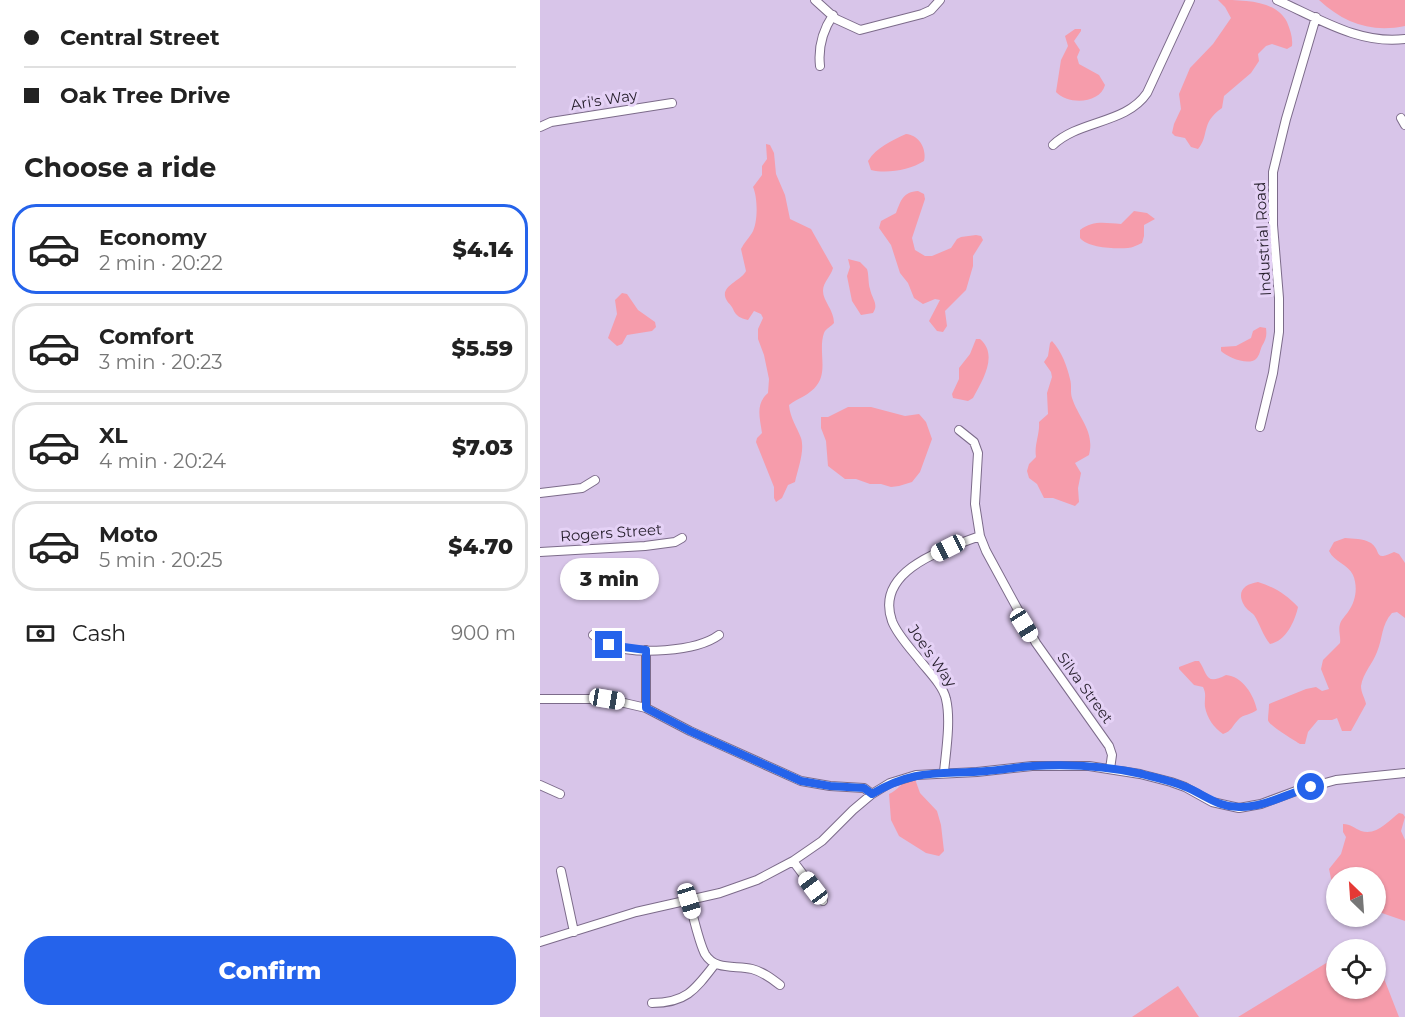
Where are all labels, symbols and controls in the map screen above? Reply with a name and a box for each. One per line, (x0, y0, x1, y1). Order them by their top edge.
text: Central Street (60, 24, 219, 51)
text: Oak Tree Drive (60, 82, 230, 109)
street label: Ari's Way (569, 85, 640, 114)
text: Choose a ride (24, 151, 216, 184)
street label: Industrial Road (1250, 181, 1275, 297)
icon: car (27, 222, 81, 276)
text: Economy (99, 224, 207, 251)
text: $4.14 (453, 236, 513, 263)
text: 2 min · 20:22 (99, 251, 223, 275)
icon: car (27, 321, 81, 375)
text: Comfort (99, 323, 194, 350)
text: $5.59 (452, 335, 513, 362)
text: 3 min · 20:23 (99, 350, 223, 374)
icon: car (27, 420, 81, 474)
text: XL (99, 422, 128, 449)
text: $7.03 (452, 434, 513, 461)
text: 4 min · 20:24 (99, 449, 226, 473)
icon: car (27, 519, 81, 573)
street label: Rogers Street (559, 519, 663, 546)
text: Moto (99, 521, 158, 548)
car (928, 532, 968, 564)
text: $4.70 (448, 533, 513, 560)
text: 5 min · 20:25 (99, 548, 223, 572)
callout: 3 min (560, 558, 658, 600)
text: 3 min (580, 567, 639, 591)
car (1007, 605, 1041, 645)
icon: cash (24, 617, 57, 650)
text: Cash (72, 620, 126, 647)
street label: Joe's Way (903, 620, 961, 692)
text: 900 m (451, 621, 516, 645)
route end (595, 631, 622, 658)
street label: Silva Street (1053, 648, 1118, 727)
car (588, 687, 626, 711)
route start (1297, 773, 1324, 800)
north arrow (1326, 867, 1386, 927)
map controls (1326, 867, 1386, 999)
car (795, 868, 831, 908)
car (675, 881, 703, 921)
button: Confirm (24, 936, 516, 1005)
button: locate (1326, 939, 1386, 999)

